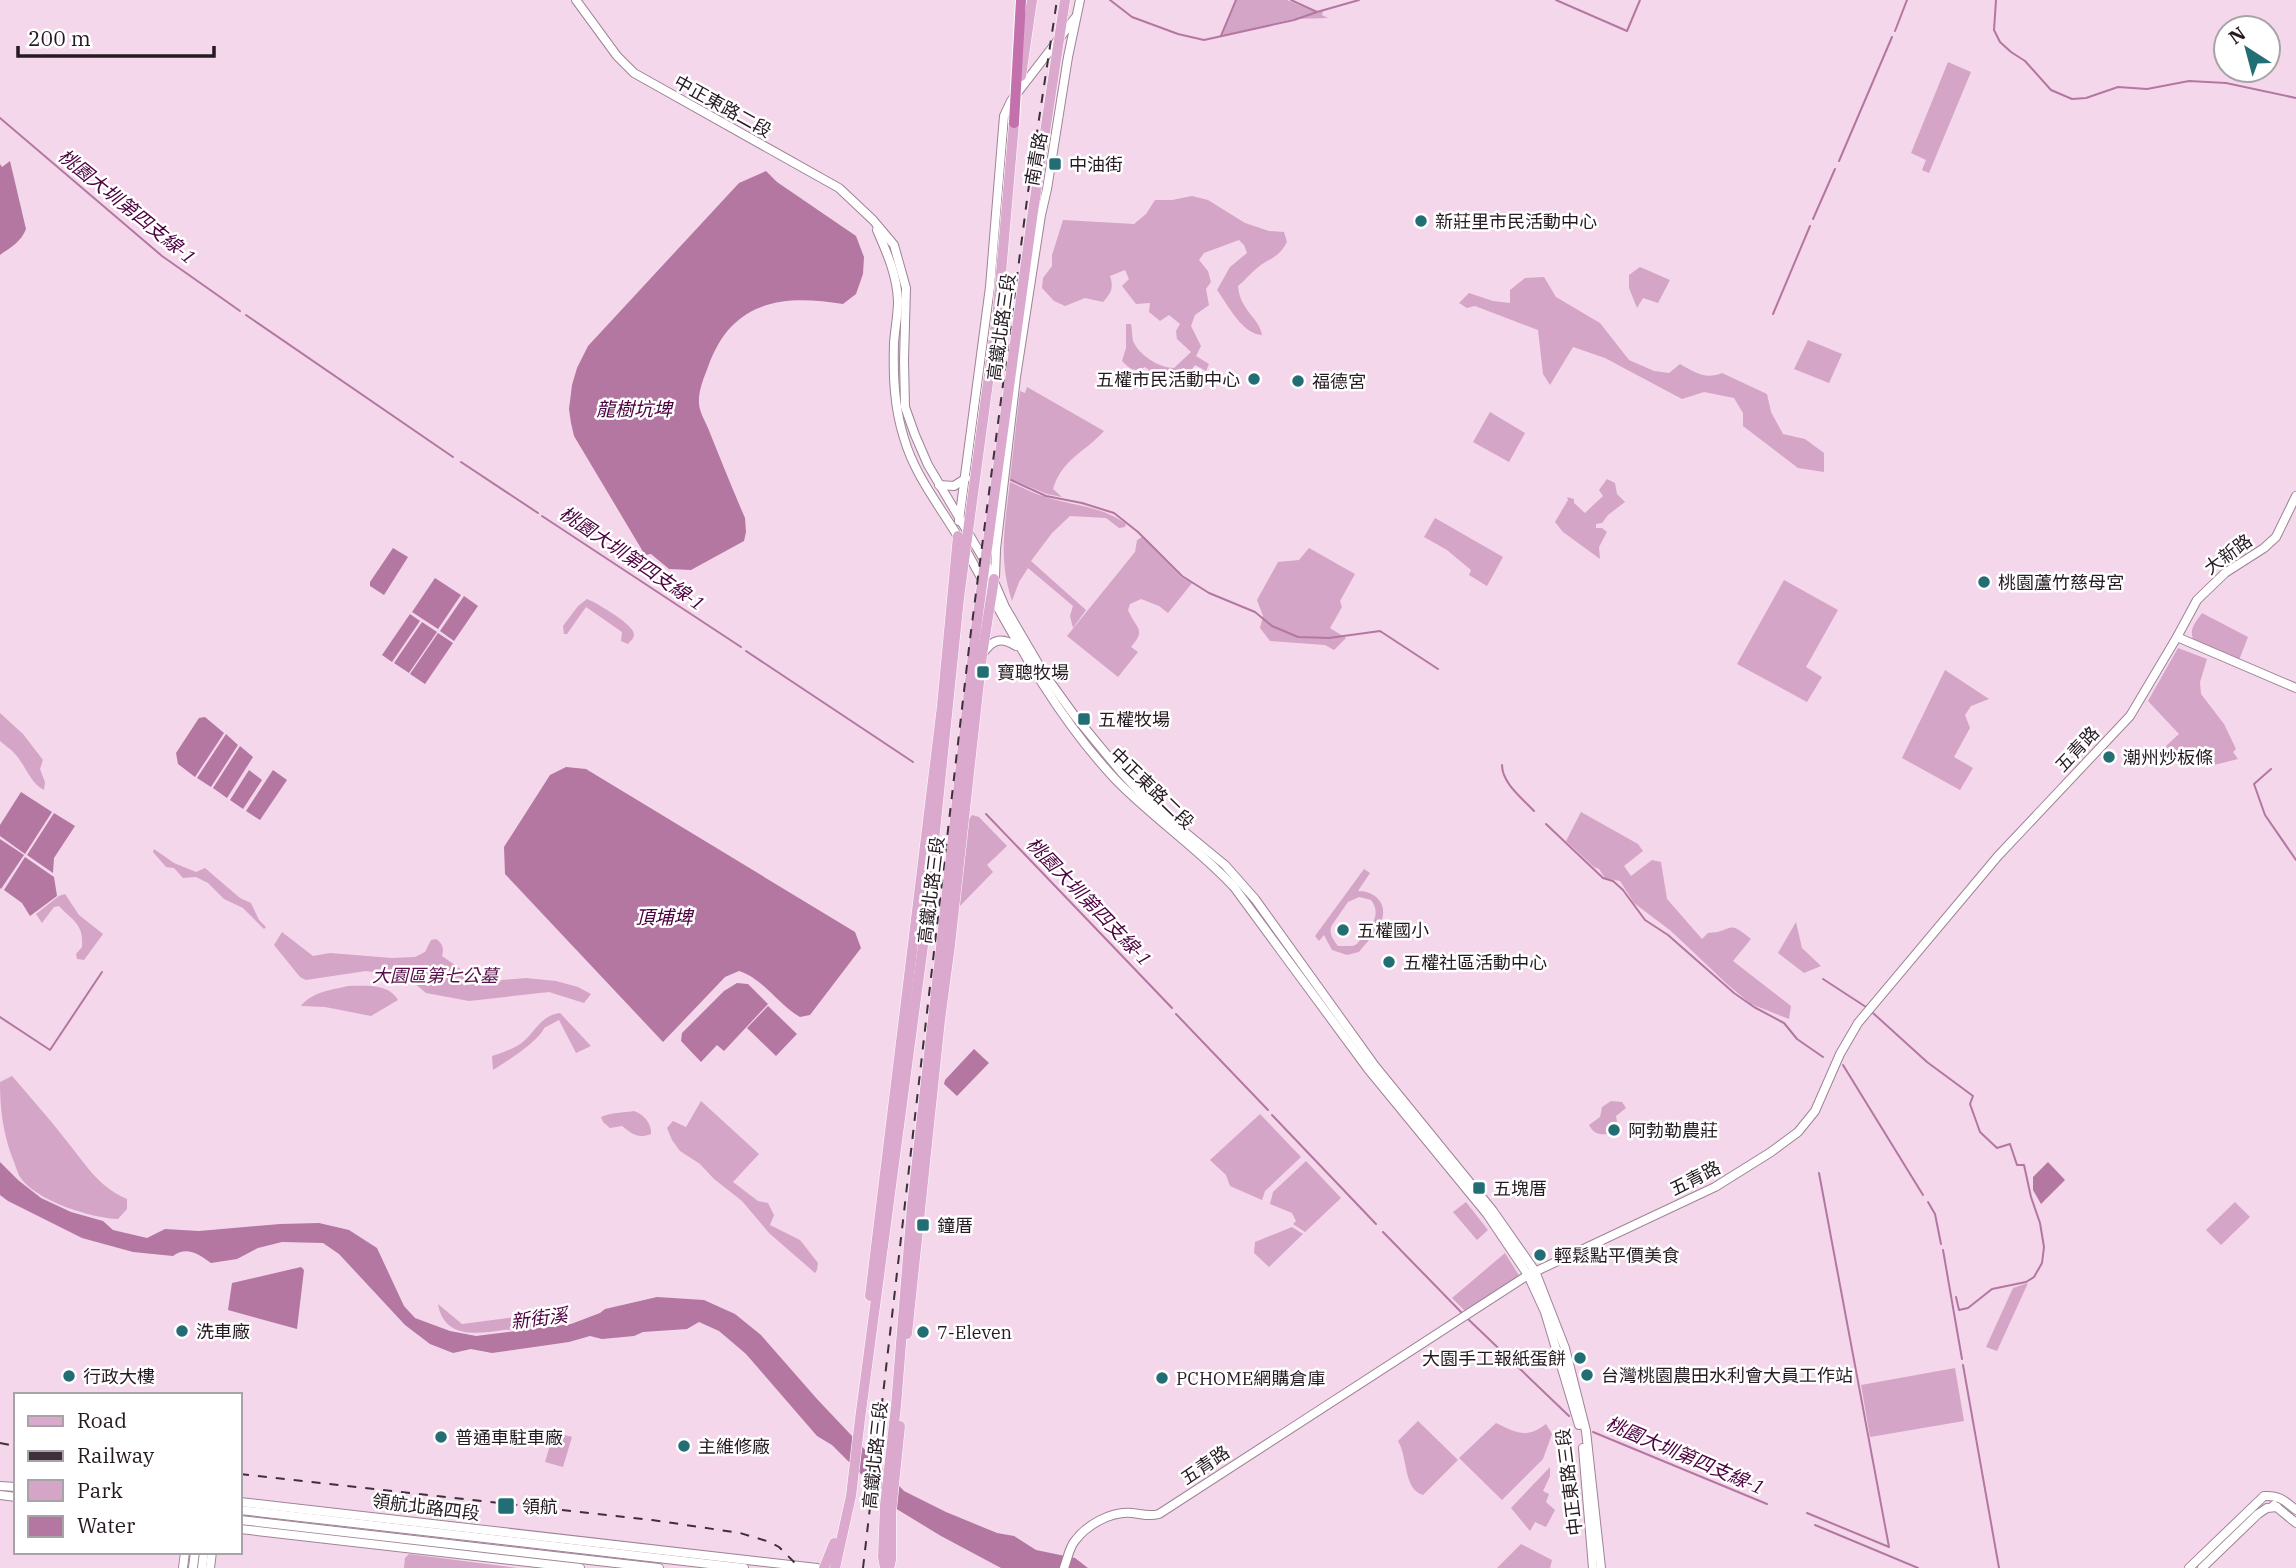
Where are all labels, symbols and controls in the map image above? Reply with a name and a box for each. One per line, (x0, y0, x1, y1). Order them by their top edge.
scale bar (18, 14, 214, 58)
north arrow (2212, 14, 2282, 84)
text: N (2224, 21, 2250, 49)
text: 200 m (28, 24, 91, 52)
street label: 中正東路二段 (670, 70, 776, 142)
street label: 南青路 (1020, 130, 1052, 188)
water label: 桃園大圳第四支線-1 (54, 143, 200, 269)
place label: 中油街 (1069, 153, 1123, 176)
marker: 中油街 (1047, 156, 1063, 172)
place label: 新莊里市民活動中心 (1435, 210, 1597, 233)
marker: 新莊里市民活動中心 (1413, 213, 1429, 229)
street label: 高鐵北路三段 (982, 272, 1020, 382)
place label: 五權市民活動中心 (1096, 368, 1240, 391)
place label: 福德宮 (1312, 370, 1366, 393)
marker: 五權市民活動中心 (1246, 371, 1262, 387)
marker: 福德宮 (1290, 373, 1306, 389)
water label: 龍樹坑埤 (596, 397, 674, 421)
water label: 桃園大圳第四支線-1 (555, 501, 709, 615)
street label: 大新路 (2199, 529, 2257, 579)
place label: 桃園蘆竹慈母宮 (1998, 571, 2124, 594)
marker: 桃園蘆竹慈母宮 (1976, 574, 1992, 590)
place label: 寶聰牧場 (997, 661, 1069, 684)
marker: 寶聰牧場 (975, 664, 991, 680)
place label: 五權牧場 (1098, 708, 1170, 731)
marker: 五權牧場 (1076, 711, 1092, 727)
street label: 五青路 (2050, 721, 2104, 777)
street label: 中正東路二段 (1105, 742, 1199, 834)
place label: 潮州炒板條 (2123, 746, 2213, 769)
marker: 潮州炒板條 (2101, 749, 2117, 765)
water label: 桃園大圳第四支線-1 (1022, 832, 1156, 970)
street label: 高鐵北路三段 (913, 835, 949, 945)
water label: 頂埔埤 (635, 905, 694, 929)
place label: 五權國小 (1357, 919, 1429, 942)
marker: 五權國小 (1335, 922, 1351, 938)
place label: 五權社區活動中心 (1403, 951, 1547, 974)
marker: 五權社區活動中心 (1381, 954, 1397, 970)
park label: 大園區第七公墓 (372, 964, 501, 987)
place label: 阿勃勒農莊 (1628, 1119, 1718, 1142)
marker: 阿勃勒農莊 (1606, 1122, 1622, 1138)
street label: 五青路 (1666, 1155, 1724, 1201)
place label: 五塊厝 (1493, 1177, 1547, 1200)
marker: 五塊厝 (1471, 1180, 1487, 1196)
place label: 鐘厝 (937, 1214, 973, 1237)
marker: 鐘厝 (915, 1217, 931, 1233)
place label: 輕鬆點平價美食 (1554, 1244, 1680, 1267)
marker: 輕鬆點平價美食 (1532, 1247, 1548, 1263)
water label: 新街溪 (509, 1302, 572, 1333)
place label: 洗車廠 (196, 1320, 250, 1343)
place label: 7-Eleven (937, 1321, 1012, 1344)
marker: 洗車廠 (174, 1323, 190, 1339)
marker: 7-Eleven (915, 1324, 931, 1340)
place label: 大園手工報紙蛋餅 (1422, 1347, 1566, 1370)
marker: 大園手工報紙蛋餅 (1572, 1350, 1588, 1366)
place label: 台灣桃園農田水利會大員工作站 (1601, 1364, 1853, 1387)
place label: 行政大樓 (83, 1365, 155, 1388)
place label: PCHOME網購倉庫 (1176, 1367, 1325, 1390)
marker: 台灣桃園農田水利會大員工作站 (1579, 1367, 1595, 1383)
marker: 行政大樓 (61, 1368, 77, 1384)
marker: PCHOME網購倉庫 (1154, 1370, 1170, 1386)
legend (14, 1393, 242, 1554)
street label: 高鐵北路三段 (858, 1400, 892, 1510)
text: Road (77, 1406, 127, 1434)
water label: 桃園大圳第四支線-1 (1602, 1411, 1768, 1499)
place label: 普通車駐車廠 (455, 1426, 563, 1449)
street label: 中正東路三段 (1551, 1427, 1587, 1537)
marker: 普通車駐車廠 (433, 1429, 449, 1445)
place label: 主維修廠 (698, 1435, 770, 1458)
marker: 主維修廠 (676, 1438, 692, 1454)
street label: 五青路 (1176, 1440, 1234, 1490)
text: Railway (77, 1441, 155, 1469)
text: Park (77, 1476, 124, 1504)
street label: 領航北路四段 (371, 1489, 481, 1525)
place label: 領航 (522, 1495, 558, 1518)
marker: 領航 (496, 1496, 516, 1516)
text: Water (77, 1511, 136, 1539)

